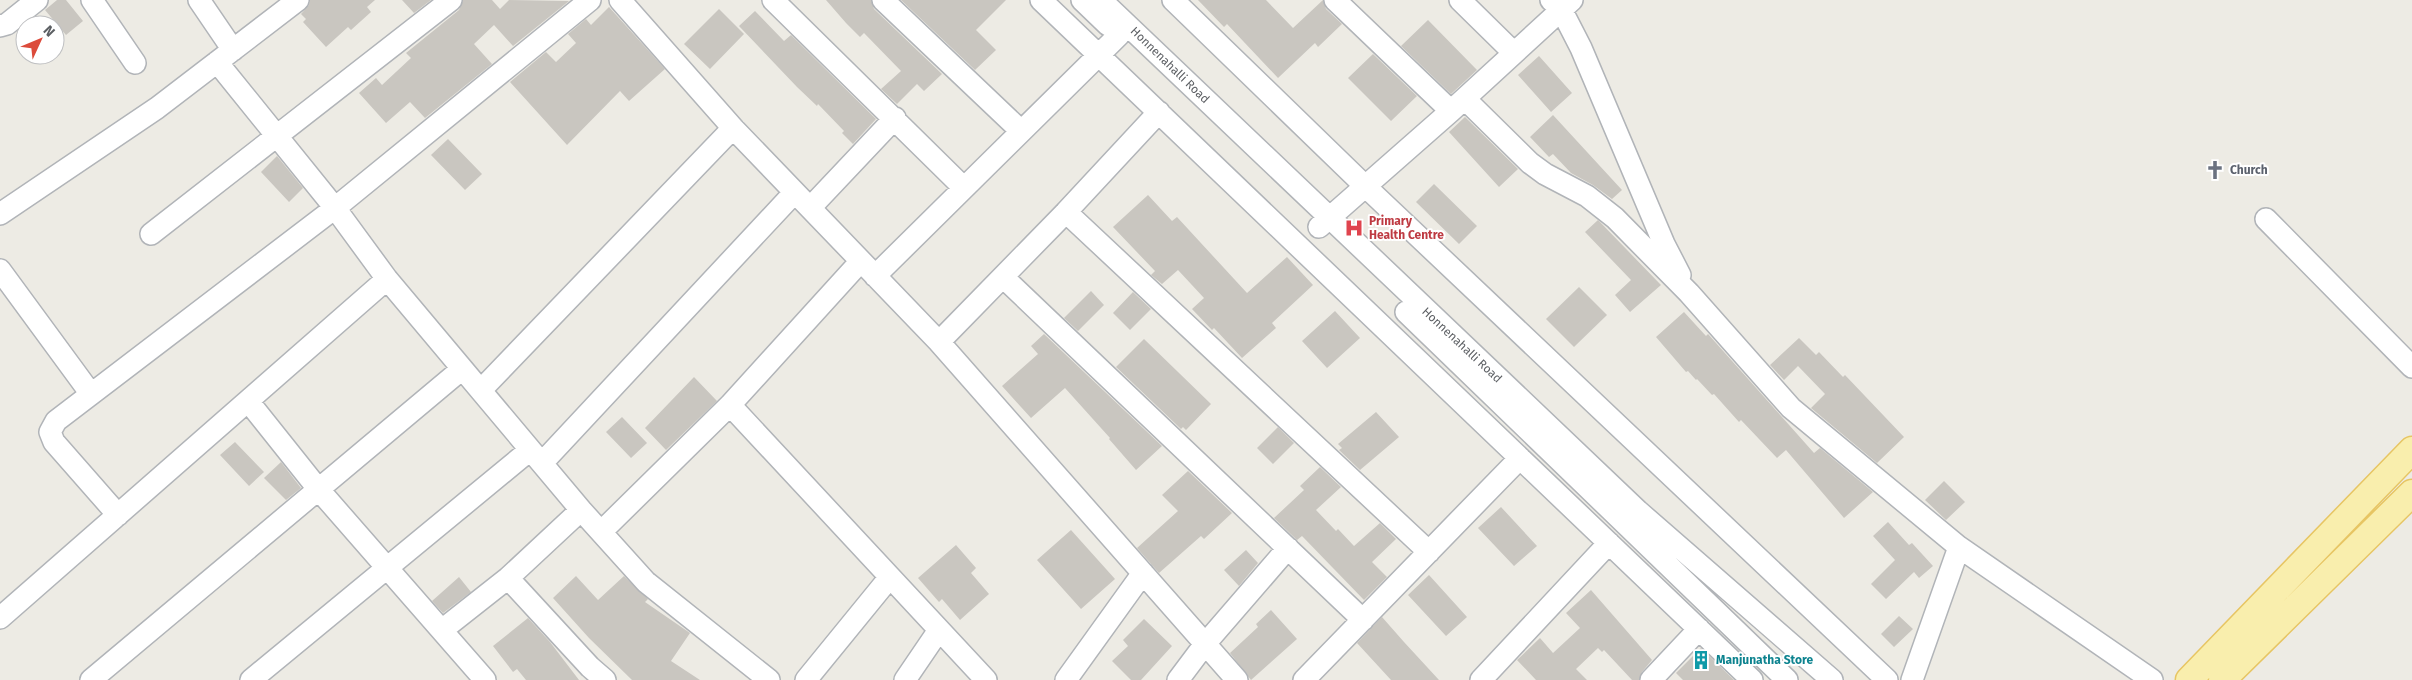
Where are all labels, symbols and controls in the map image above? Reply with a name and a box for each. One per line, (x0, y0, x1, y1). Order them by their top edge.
north arrow (15, 15, 65, 65)
text: N (40, 22, 58, 41)
street label: Honnenahalli Road (1128, 24, 1212, 106)
church icon: Church (2204, 159, 2226, 181)
place label: Church (2230, 163, 2268, 177)
place label: Primary Health Centre (1369, 214, 1444, 242)
hospital icon: Primary Health Centre (1343, 217, 1365, 239)
street label: Honnenahalli Road (1419, 304, 1505, 386)
building icon: Manjunatha Store (1690, 649, 1712, 671)
place label: Manjunatha Store (1716, 653, 1813, 667)

